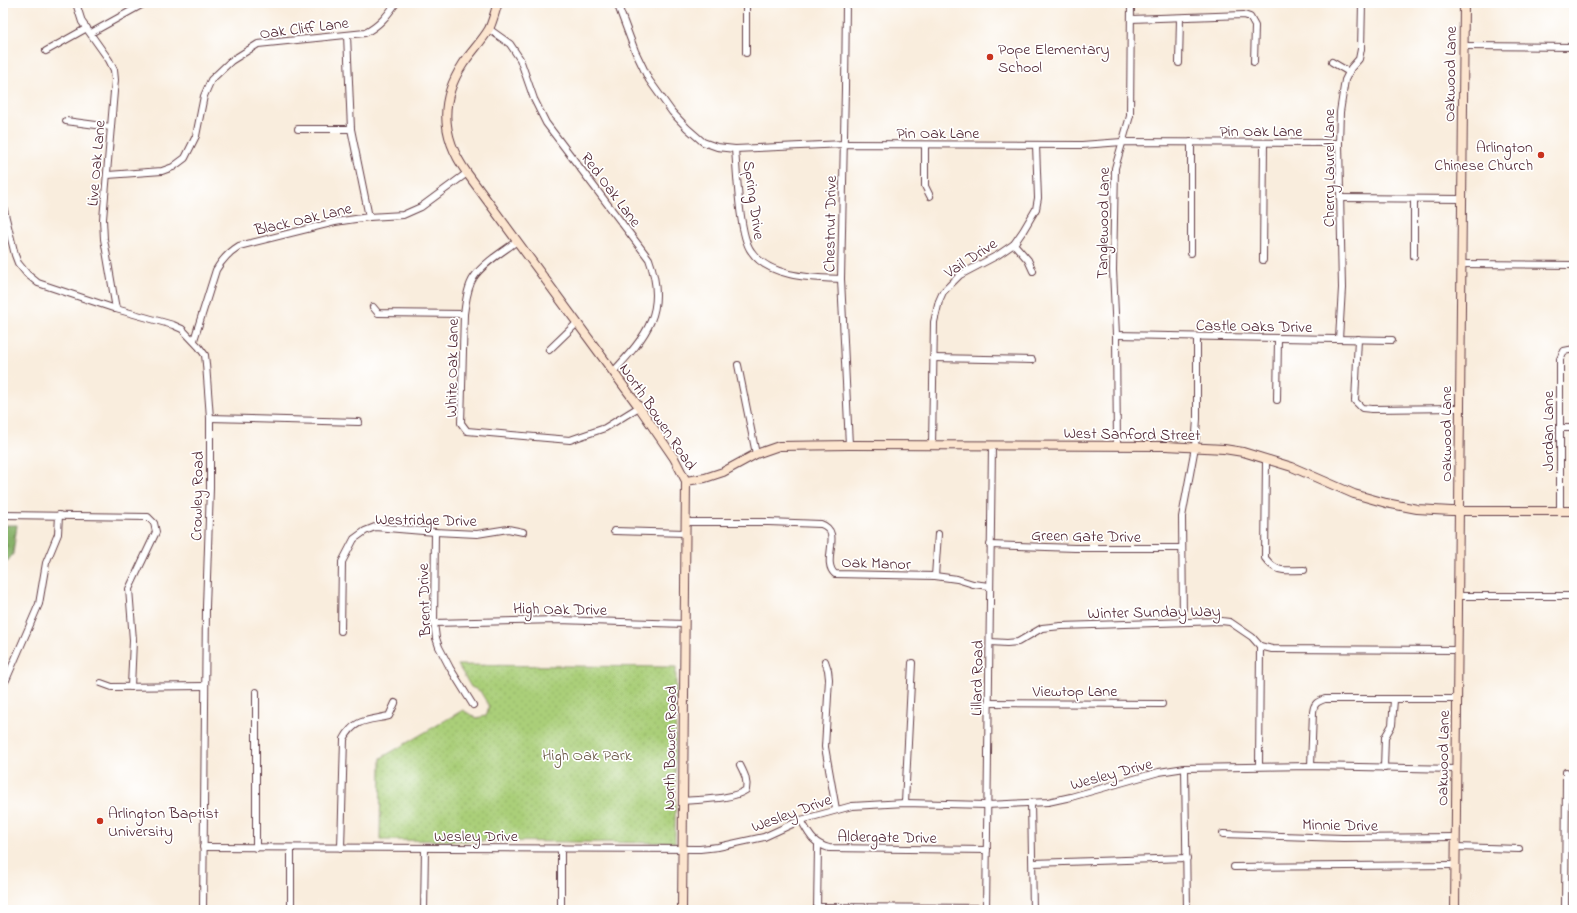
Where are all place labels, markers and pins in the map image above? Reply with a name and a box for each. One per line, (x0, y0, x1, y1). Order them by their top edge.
place label: Pope Elementary School (998, 38, 1109, 80)
marker: Pope Elementary School (985, 52, 995, 62)
place label: Arlington Chinese Church (1434, 136, 1533, 178)
marker: Arlington Chinese Church (1536, 150, 1546, 160)
place label: Arlington Baptist University (108, 802, 220, 844)
marker: Arlington Baptist University (95, 816, 105, 826)

